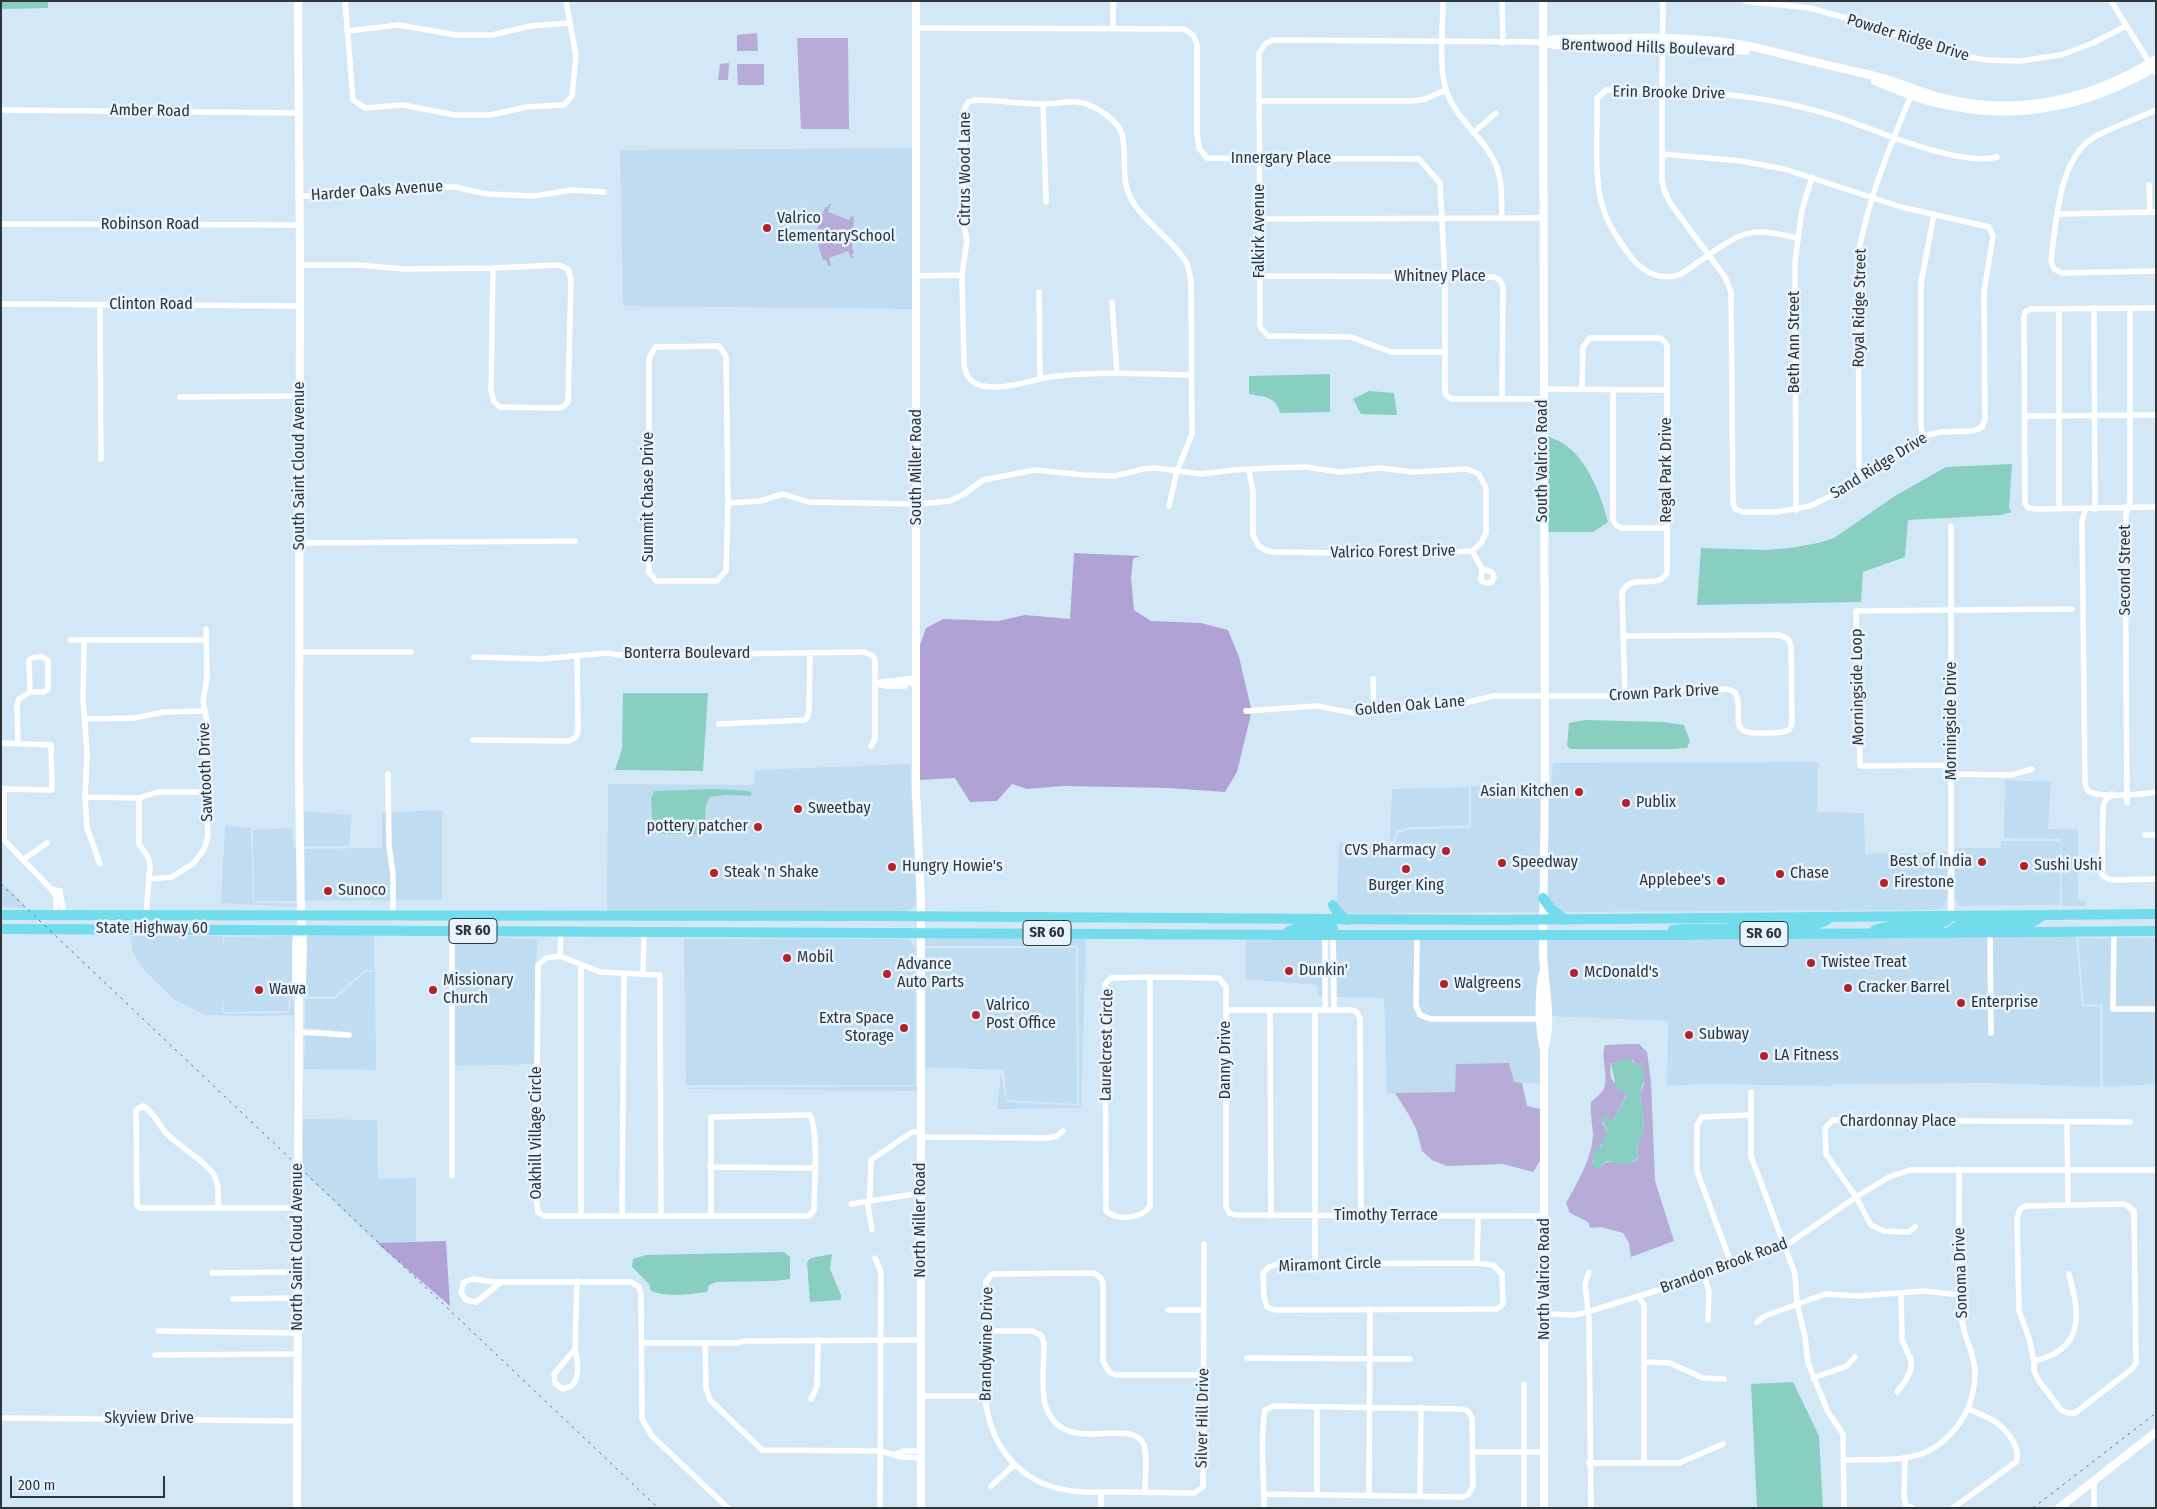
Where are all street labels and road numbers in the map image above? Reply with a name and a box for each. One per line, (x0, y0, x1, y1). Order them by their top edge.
street label: Powder Ridge Drive (1845, 10, 1971, 66)
street label: Brentwood Hills Boulevard (1561, 35, 1735, 61)
street label: Erin Brooke Drive (1612, 82, 1726, 104)
street label: Amber Road (110, 101, 190, 121)
street label: Citrus Wood Lane (956, 112, 976, 226)
street label: Innergary Place (1231, 149, 1331, 169)
street label: Harder Oaks Avenue (310, 177, 444, 205)
street label: Falkirk Avenue (1250, 184, 1270, 278)
street label: Robinson Road (101, 215, 199, 235)
street label: Royal Ridge Street (1849, 248, 1871, 368)
street label: Whitney Place (1394, 267, 1486, 287)
street label: Beth Ann Street (1785, 291, 1805, 393)
street label: Clinton Road (109, 295, 193, 315)
street label: South Saint Cloud Avenue (290, 382, 310, 550)
street label: South Valrico Road (1533, 399, 1553, 523)
street label: South Miller Road (907, 409, 927, 525)
street label: Regal Park Drive (1657, 417, 1677, 523)
street label: Sand Ridge Drive (1827, 429, 1931, 503)
street label: Summit Chase Drive (639, 432, 659, 562)
street label: Second Street (2116, 525, 2136, 615)
street label: Valrico Forest Drive (1330, 541, 1456, 563)
street label: Morningside Loop (1847, 628, 1869, 746)
street label: Bonterra Boulevard (624, 644, 750, 664)
street label: Morningside Drive (1942, 662, 1962, 780)
street label: Crown Park Drive (1608, 681, 1720, 705)
street label: Golden Oak Lane (1354, 692, 1466, 720)
street label: Sawtooth Drive (195, 722, 217, 822)
road number: SR 60 (449, 918, 497, 944)
street label: State Highway 60 (96, 919, 208, 939)
road number: SR 60 (1023, 920, 1071, 946)
road number: SR 60 (1740, 922, 1788, 946)
street label: Laurelcrest Circle (1096, 989, 1118, 1101)
street label: Danny Drive (1216, 1021, 1236, 1099)
street label: Oakhill Village Circle (527, 1066, 547, 1200)
street label: Chardonnay Place (1840, 1112, 1956, 1132)
street label: North Miller Road (911, 1162, 931, 1278)
street label: North Saint Cloud Avenue (288, 1163, 308, 1331)
street label: Timothy Terrace (1334, 1206, 1438, 1226)
street label: North Valrico Road (1535, 1218, 1555, 1340)
street label: Sonoma Drive (1950, 1227, 1972, 1319)
street label: Brandon Brook Road (1658, 1234, 1790, 1298)
street label: Miramont Circle (1278, 1254, 1382, 1276)
street label: Brandywine Drive (976, 1287, 998, 1401)
street label: Silver Hill Drive (1193, 1368, 1213, 1468)
street label: Skyview Drive (104, 1409, 194, 1429)

